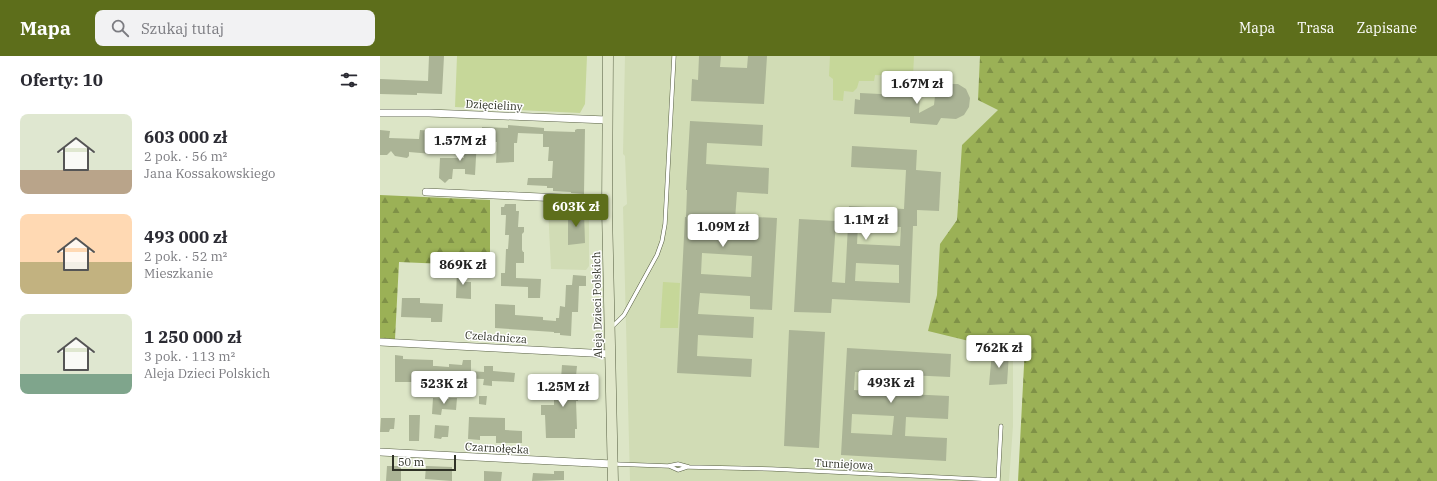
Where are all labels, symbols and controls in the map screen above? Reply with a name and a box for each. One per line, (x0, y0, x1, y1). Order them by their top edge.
search box (95, 10, 375, 46)
text: Mapa (20, 16, 71, 40)
icon: search (109, 17, 131, 39)
text: Szukaj tutaj (141, 19, 224, 38)
text: Mapa (1239, 19, 1275, 37)
text: Trasa (1297, 19, 1335, 37)
text: Zapisane (1357, 19, 1417, 37)
text: Oferty: 10 (20, 69, 103, 91)
icon: filters (338, 69, 360, 91)
pin: 1.67M zł (876, 71, 958, 105)
text: 1.67M zł (891, 75, 943, 92)
street label: Dzięcieliny (465, 97, 523, 113)
text: 603 000 zł (144, 126, 228, 148)
pin: 1.57M zł (419, 128, 501, 162)
icon: home (52, 130, 100, 178)
text: 1.57M zł (434, 132, 486, 149)
text: 2 pok. · 56 m² (144, 148, 227, 165)
text: Jana Kossakowskiego (144, 165, 275, 182)
pin: 603K zł (539, 194, 613, 228)
text: 603K zł (552, 198, 600, 215)
pin: 1.1M zł (829, 207, 903, 241)
text: 1.1M zł (844, 211, 888, 228)
pin: 1.09M zł (682, 214, 764, 248)
text: 1.09M zł (697, 218, 749, 235)
text: 493 000 zł (144, 226, 228, 248)
icon: home (52, 230, 100, 278)
text: 2 pok. · 52 m² (144, 248, 227, 265)
street label: Aleja Dzieci Polskich (589, 251, 605, 359)
pin: 869K zł (426, 252, 500, 286)
text: 869K zł (439, 256, 487, 273)
text: Mieszkanie (144, 265, 213, 282)
text: 1 250 000 zł (144, 326, 242, 348)
street label: Czeladnicza (464, 328, 528, 346)
icon: home (52, 330, 100, 378)
pin: 762K zł (962, 335, 1036, 369)
text: 762K zł (975, 339, 1023, 356)
text: 3 pok. · 113 m² (144, 348, 235, 365)
text: Aleja Dzieci Polskich (144, 365, 270, 382)
pin: 493K zł (854, 370, 928, 404)
pin: 523K zł (407, 371, 481, 405)
pin: 1.25M zł (522, 374, 604, 408)
text: 493K zł (867, 374, 915, 391)
text: 523K zł (420, 375, 468, 392)
text: 1.25M zł (537, 378, 589, 395)
street label: Czarnołęcka (465, 439, 529, 457)
scale bar (392, 453, 456, 472)
text: 50 m (398, 455, 424, 469)
street label: Turniejowa (814, 455, 874, 473)

